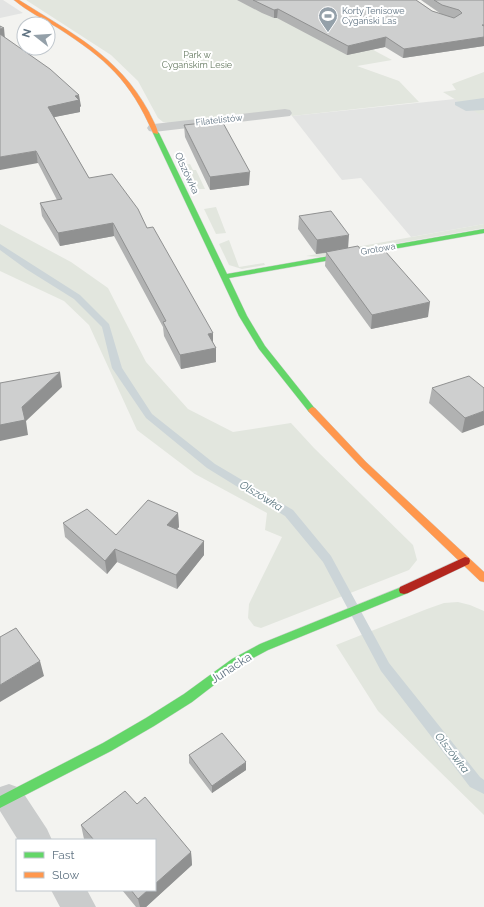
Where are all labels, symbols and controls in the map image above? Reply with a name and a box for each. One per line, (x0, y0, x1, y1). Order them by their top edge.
sports icon: Korty Tenisowe Cygański Las (317, 5, 339, 33)
place label: Korty Tenisowe Cygański Las (342, 6, 405, 26)
north arrow (16, 16, 56, 56)
text: N (19, 27, 34, 39)
park label: Park w Cygańskim Lesie (162, 50, 233, 70)
street label: Filatelistów (195, 112, 244, 127)
street label: Olszówka (173, 151, 201, 195)
street label: Grotowa (360, 241, 396, 257)
water label: Olszówka (237, 478, 285, 514)
street label: Junacka (208, 650, 254, 686)
water label: Olszówka (432, 730, 472, 776)
legend (16, 839, 156, 891)
text: Fast (52, 848, 75, 862)
text: Slow (52, 868, 79, 882)

